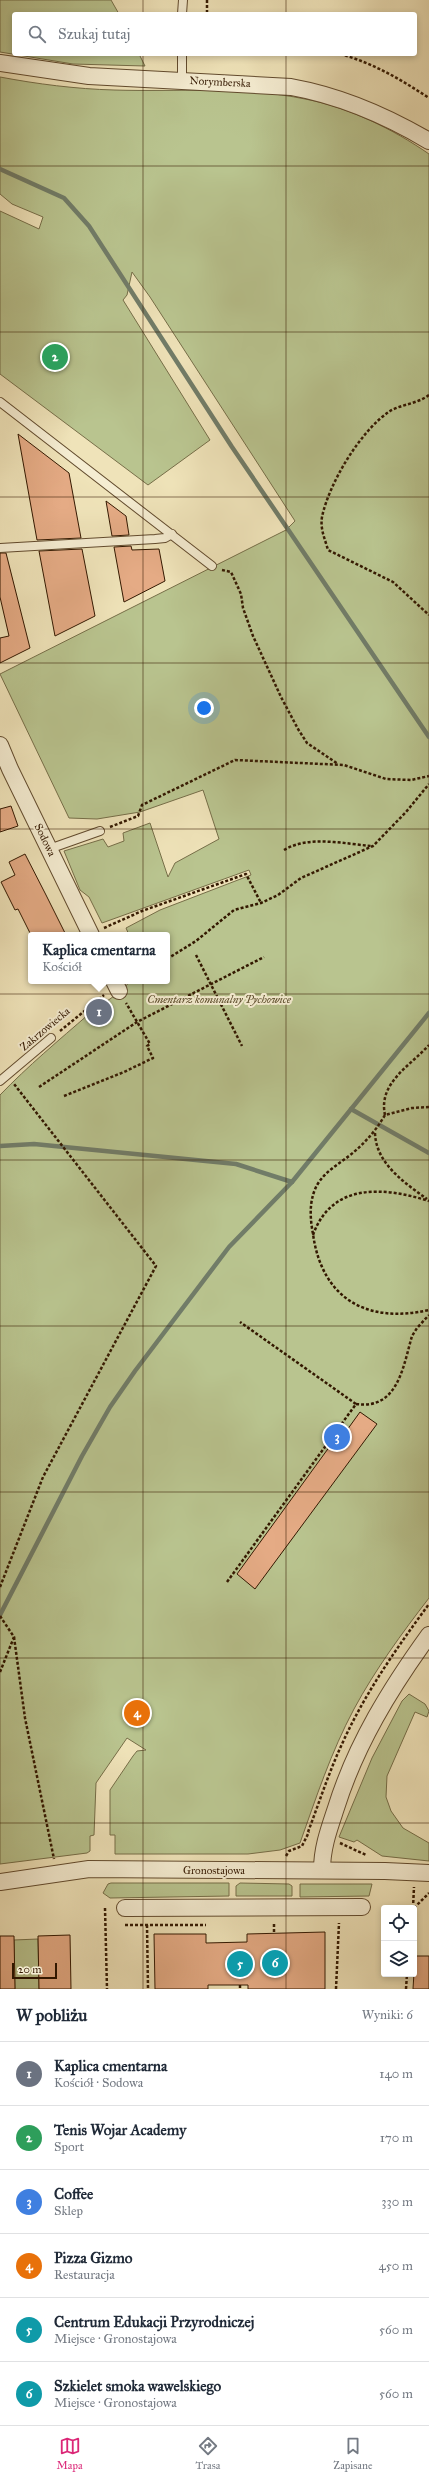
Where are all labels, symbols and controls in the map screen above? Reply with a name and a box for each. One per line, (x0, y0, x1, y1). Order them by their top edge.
search box (12, 12, 417, 56)
icon: search (26, 23, 48, 45)
text: Szukaj tutaj (58, 25, 130, 43)
street label: Norymberska (189, 74, 251, 90)
pin: 2 (42, 342, 68, 372)
your location (194, 698, 214, 718)
street label: Sodowa (32, 821, 59, 859)
popup (28, 932, 170, 984)
text: Kaplica cmentarna (42, 941, 156, 959)
text: Kościół (42, 959, 82, 975)
park label: Cmentarz komunalny Pychowice (147, 993, 292, 1006)
pin: 1 (86, 997, 112, 1027)
street label: Zakrzowiecka (18, 1004, 73, 1053)
pin: 3 (324, 1422, 350, 1452)
pin: 4 (124, 1698, 150, 1728)
street label: Gronostajowa (183, 1864, 245, 1877)
map controls (381, 1905, 417, 1977)
button: locate (381, 1905, 417, 1941)
button: layers (381, 1941, 417, 1977)
pin: 6 (262, 1948, 288, 1978)
pin: 5 (227, 1949, 253, 1979)
scale bar (12, 1961, 57, 1980)
text: 20 m (18, 1963, 41, 1976)
text: W pobliżu (16, 2005, 87, 2026)
text: Wyniki: 6 (362, 2007, 413, 2023)
text: Kaplica cmentarna (54, 2057, 167, 2075)
text: 1 (26, 2066, 32, 2082)
text: 140 m (379, 2066, 413, 2082)
text: Kościół · Sodowa (54, 2075, 143, 2091)
text: Tenis Wojar Academy (54, 2121, 186, 2139)
text: 2 (26, 2130, 32, 2146)
text: 170 m (380, 2130, 413, 2146)
text: Sport (54, 2139, 84, 2155)
text: Coffee (54, 2185, 93, 2203)
text: 3 (26, 2194, 32, 2210)
text: 330 m (381, 2194, 413, 2210)
text: Sklep (54, 2203, 83, 2219)
text: Pizza Gizmo (54, 2249, 132, 2267)
text: 4 (25, 2258, 33, 2274)
text: 450 m (378, 2258, 413, 2274)
text: Restauracja (54, 2267, 115, 2283)
text: Centrum Edukacji Przyrodniczej (54, 2313, 254, 2331)
text: 5 (26, 2322, 32, 2338)
text: 560 m (379, 2322, 413, 2338)
text: Miejsce · Gronostajowa (54, 2331, 177, 2347)
text: Szkielet smoka wawelskiego (54, 2377, 221, 2395)
text: 6 (26, 2386, 32, 2402)
text: 560 m (379, 2386, 413, 2402)
text: Miejsce · Gronostajowa (54, 2395, 177, 2411)
tab: Mapa (56, 2435, 83, 2472)
tab: Trasa (196, 2435, 220, 2472)
tab: Zapisane (333, 2435, 373, 2472)

